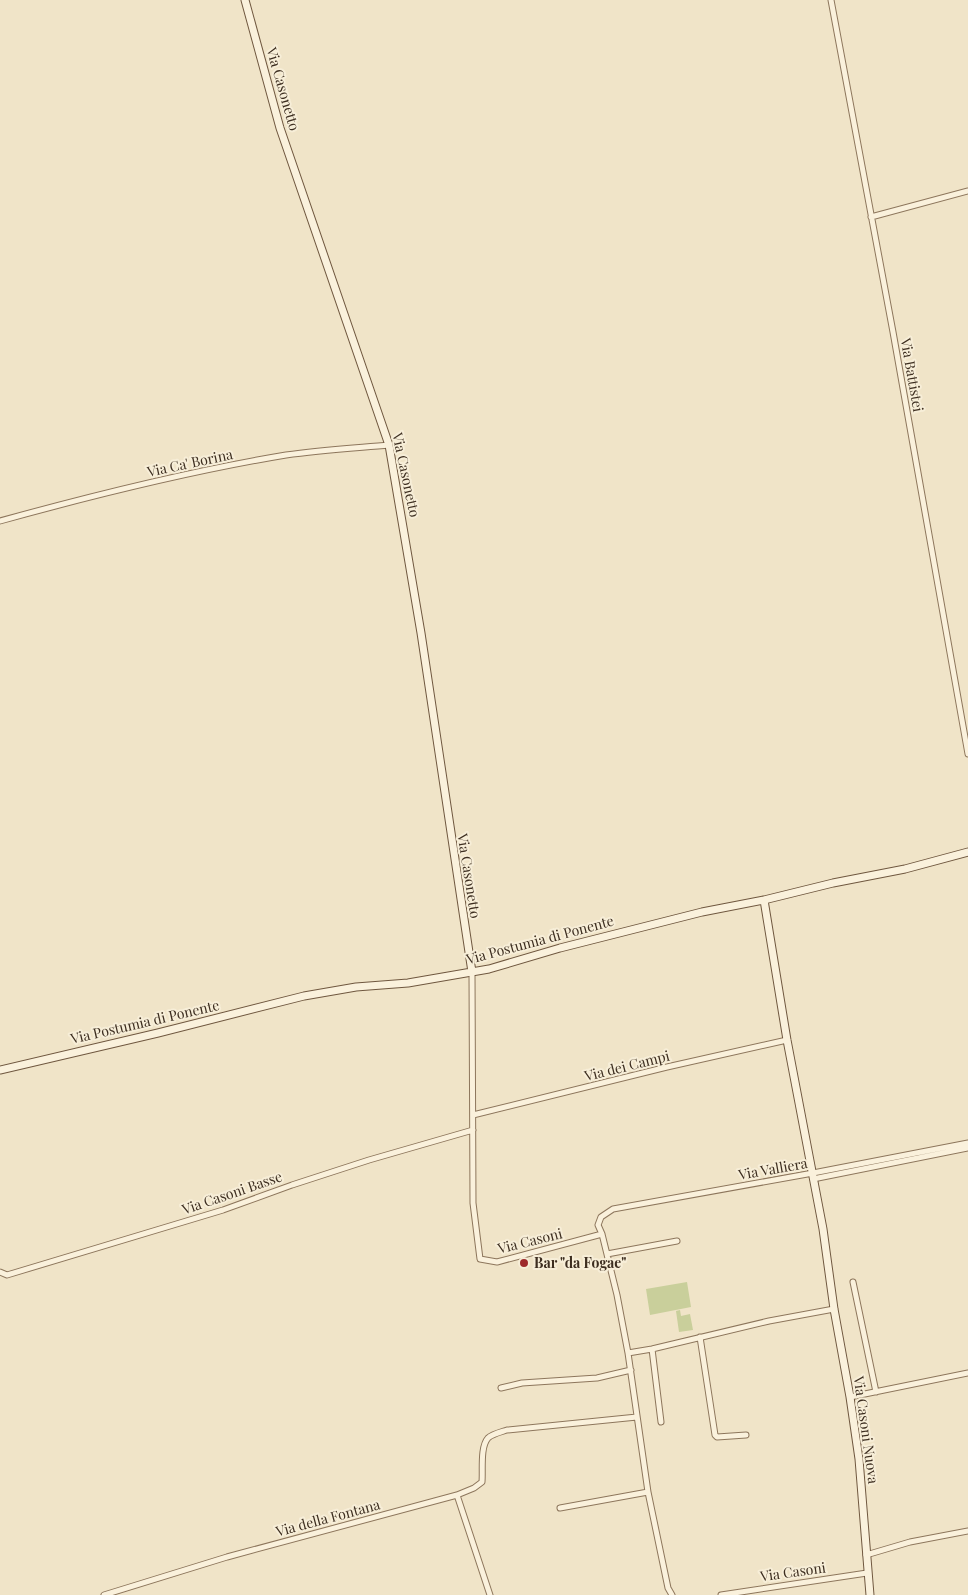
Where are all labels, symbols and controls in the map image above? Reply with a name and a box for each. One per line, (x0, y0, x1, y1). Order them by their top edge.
street label: Via Casonetto (262, 44, 305, 133)
street label: Via Battistei (897, 336, 928, 413)
street label: Via Casonetto (388, 430, 425, 519)
street label: Via Ca' Borina (144, 444, 234, 481)
street label: Via Casonetto (453, 831, 486, 920)
street label: Via Postumia di Ponente (463, 911, 616, 969)
street label: Via Postumia di Ponente (68, 995, 221, 1048)
street label: Via dei Campi (581, 1046, 671, 1085)
street label: Via Valliera (736, 1153, 809, 1184)
street label: Via Casoni Basse (178, 1167, 284, 1219)
street label: Via Casoni (495, 1223, 564, 1258)
place label: Bar "da Fogae" (534, 1253, 626, 1272)
marker: Bar "da Fogae" (518, 1257, 530, 1269)
street label: Via Casoni Nuova (849, 1374, 883, 1485)
street label: Via della Fontana (273, 1494, 382, 1541)
street label: Via Casoni (758, 1558, 827, 1586)

